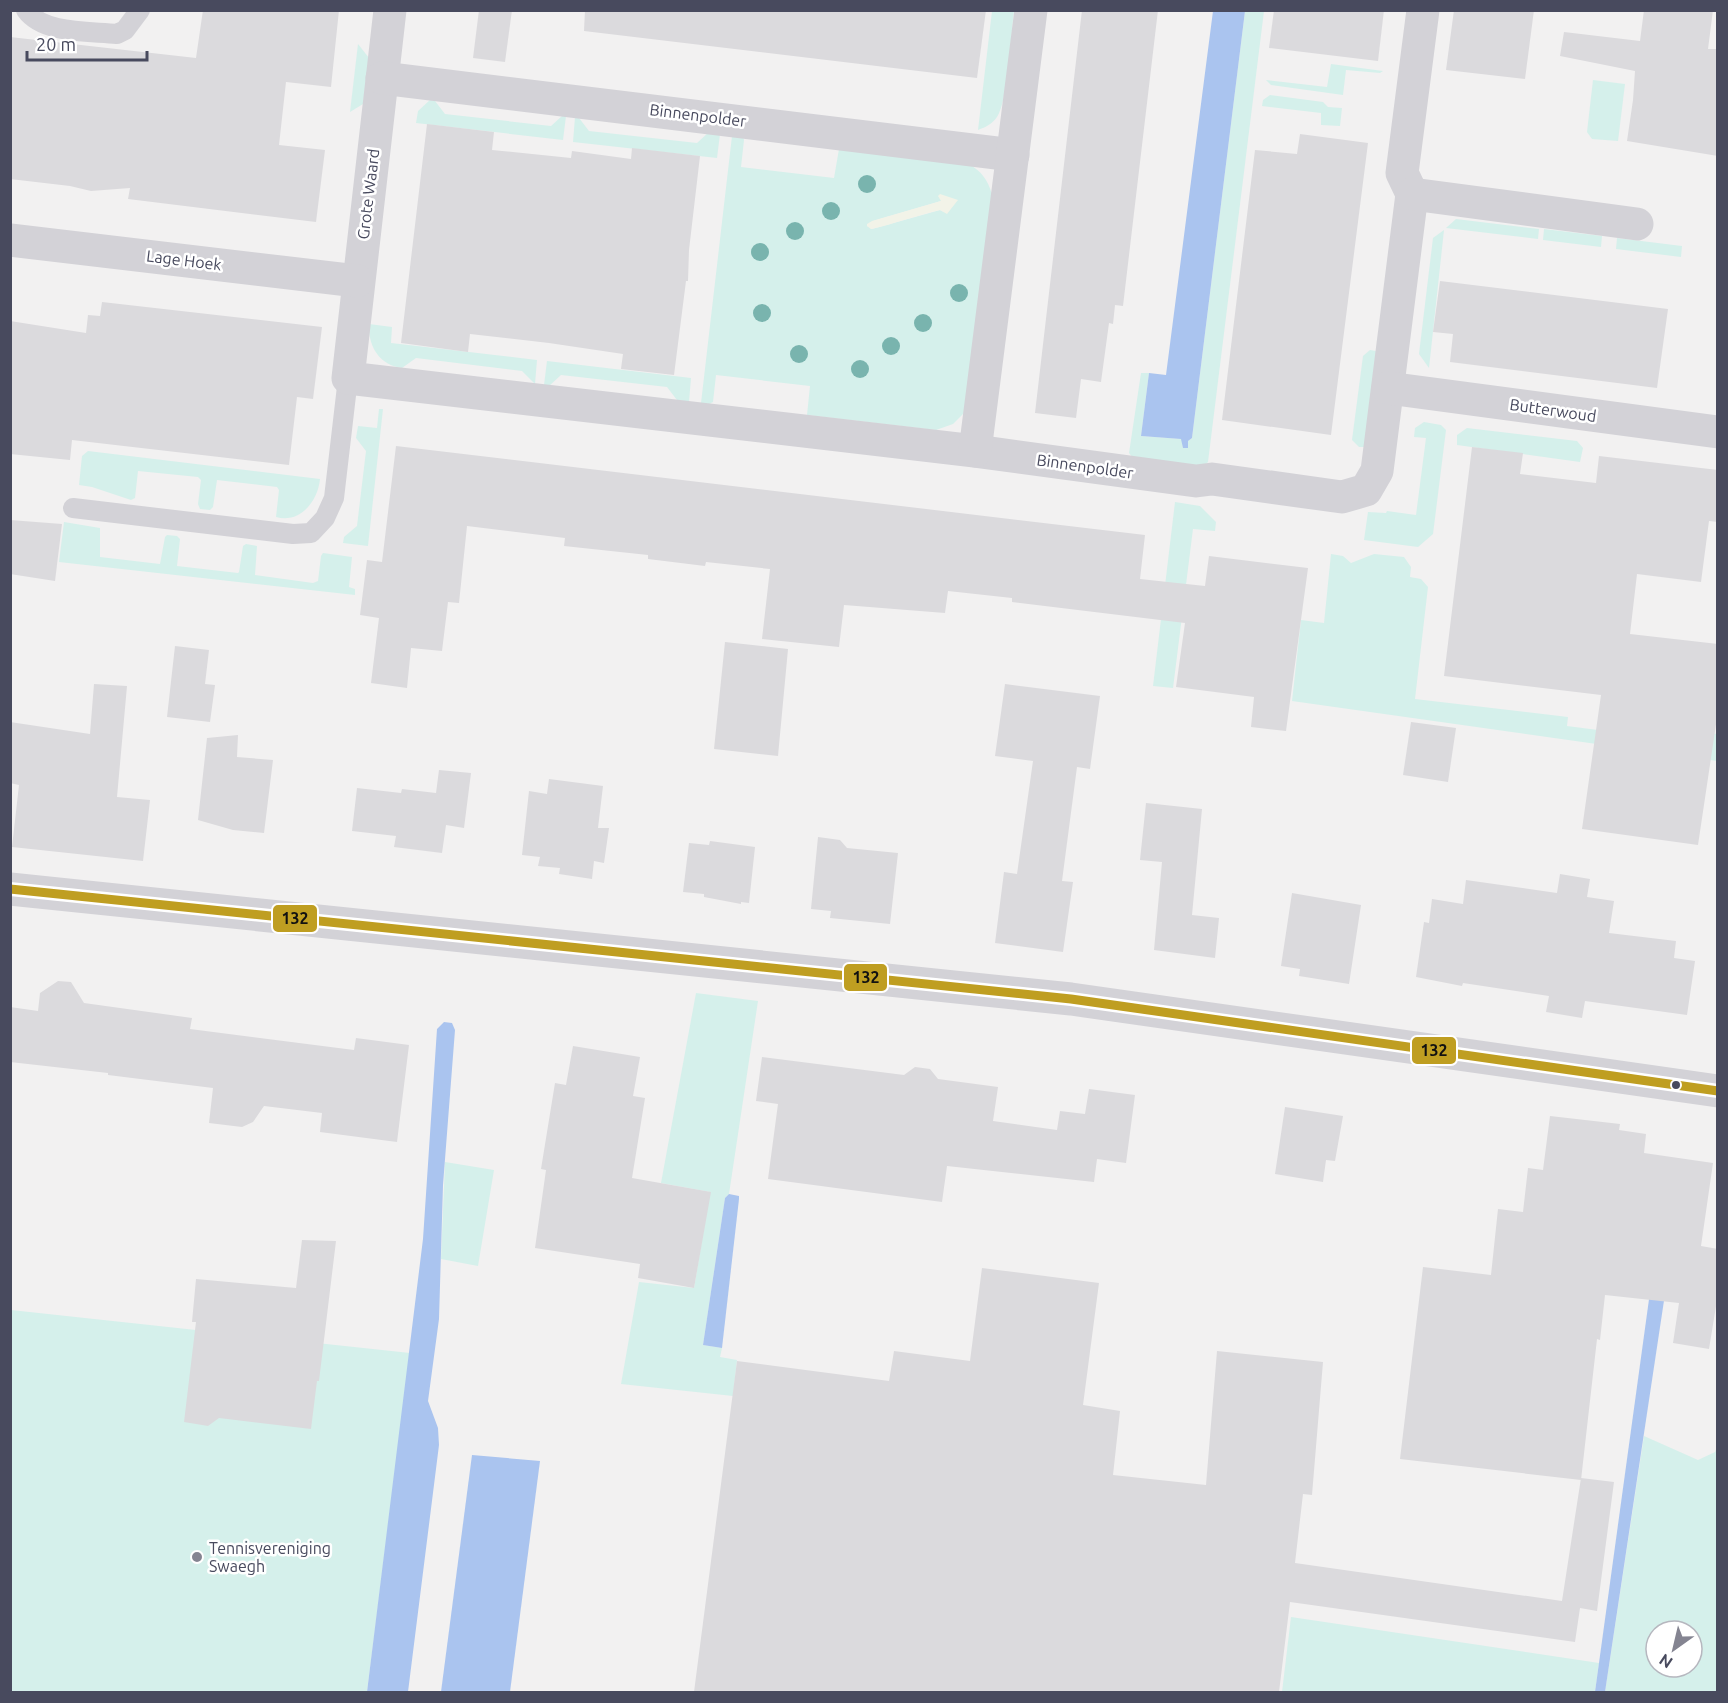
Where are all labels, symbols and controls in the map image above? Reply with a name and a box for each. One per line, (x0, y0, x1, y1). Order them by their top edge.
scale bar (27, 24, 147, 62)
text: 20 m (36, 34, 76, 54)
street label: Binnenpolder (649, 100, 747, 130)
street label: Grote Waard (354, 148, 382, 240)
street label: Lage Hoek (145, 246, 223, 274)
street label: Butterwoud (1509, 395, 1597, 425)
street label: Binnenpolder (1035, 450, 1135, 482)
line badge: 132 (272, 904, 318, 933)
text: 132 (281, 909, 309, 927)
line badge: 132 (843, 963, 888, 992)
text: 132 (852, 968, 880, 986)
line badge: 132 (1411, 1036, 1457, 1065)
text: 132 (1420, 1041, 1448, 1059)
unlabelled marker (1670, 1079, 1682, 1091)
place label: Tennisvereniging Swaegh (209, 1539, 331, 1575)
marker: Tennisvereniging Swaegh (190, 1550, 204, 1564)
north arrow (1644, 1619, 1704, 1679)
text: N (1656, 1651, 1676, 1672)

